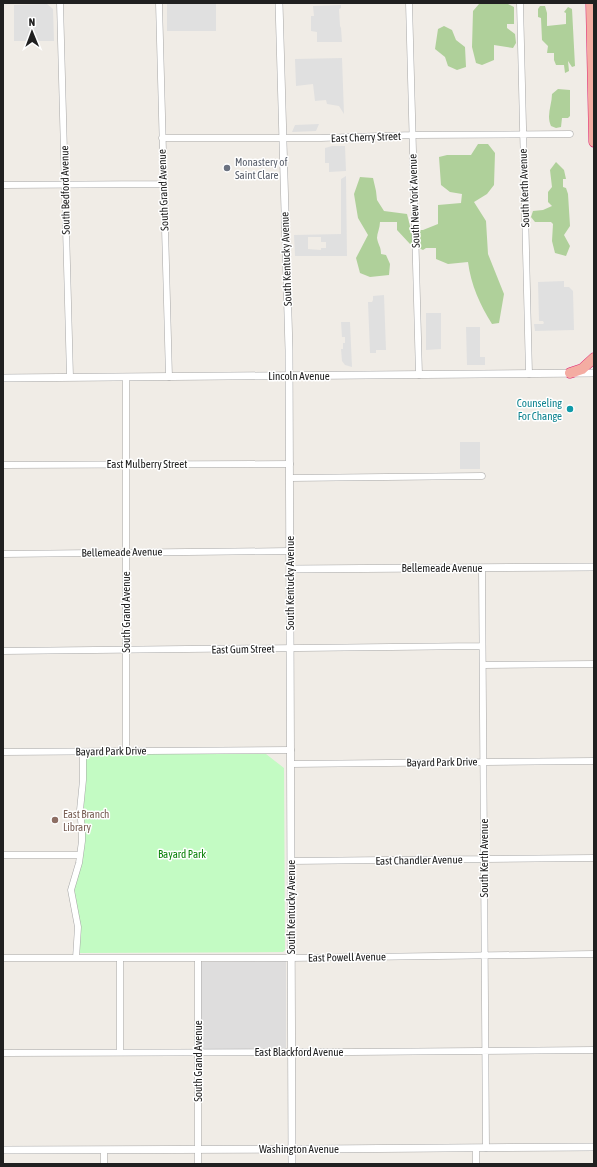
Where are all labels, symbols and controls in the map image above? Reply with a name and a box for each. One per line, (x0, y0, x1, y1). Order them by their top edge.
north arrow (12, 12, 52, 52)
text: N (28, 16, 35, 28)
street label: East Cherry Street (331, 130, 401, 144)
street label: South Bedford Avenue (58, 145, 72, 235)
street label: South Kerth Avenue (517, 148, 531, 228)
street label: South Grand Avenue (156, 149, 170, 231)
street label: South New York Avenue (406, 154, 422, 248)
place label: Monastery of Saint Clare (235, 156, 287, 181)
marker: Monastery of Saint Clare (222, 163, 232, 173)
street label: South Kentucky Avenue (278, 212, 294, 306)
street label: Lincoln Avenue (268, 370, 330, 382)
place label: Counseling For Change (517, 397, 562, 422)
marker: Counseling For Change (565, 404, 575, 414)
street label: East Mulberry Street (107, 458, 187, 470)
street label: South Kentucky Avenue (284, 536, 296, 630)
street label: Bellemeade Avenue (81, 545, 163, 559)
street label: Bellemeade Avenue (401, 562, 483, 574)
street label: South Grand Avenue (120, 571, 132, 653)
street label: East Gum Street (211, 642, 275, 656)
street label: Bayard Park Drive (75, 744, 147, 758)
street label: Bayard Park Drive (406, 755, 478, 769)
place label: East Branch Library (63, 808, 109, 833)
marker: East Branch Library (50, 815, 60, 825)
street label: South Kerth Avenue (478, 819, 490, 897)
park label: Bayard Park (158, 848, 206, 860)
street label: East Chandler Avenue (375, 853, 463, 867)
street label: South Kentucky Avenue (285, 860, 297, 954)
street label: East Powell Avenue (308, 950, 386, 964)
street label: South Grand Avenue (192, 1020, 204, 1102)
street label: East Blackford Avenue (254, 1046, 344, 1058)
street label: Washington Avenue (259, 1143, 339, 1155)

